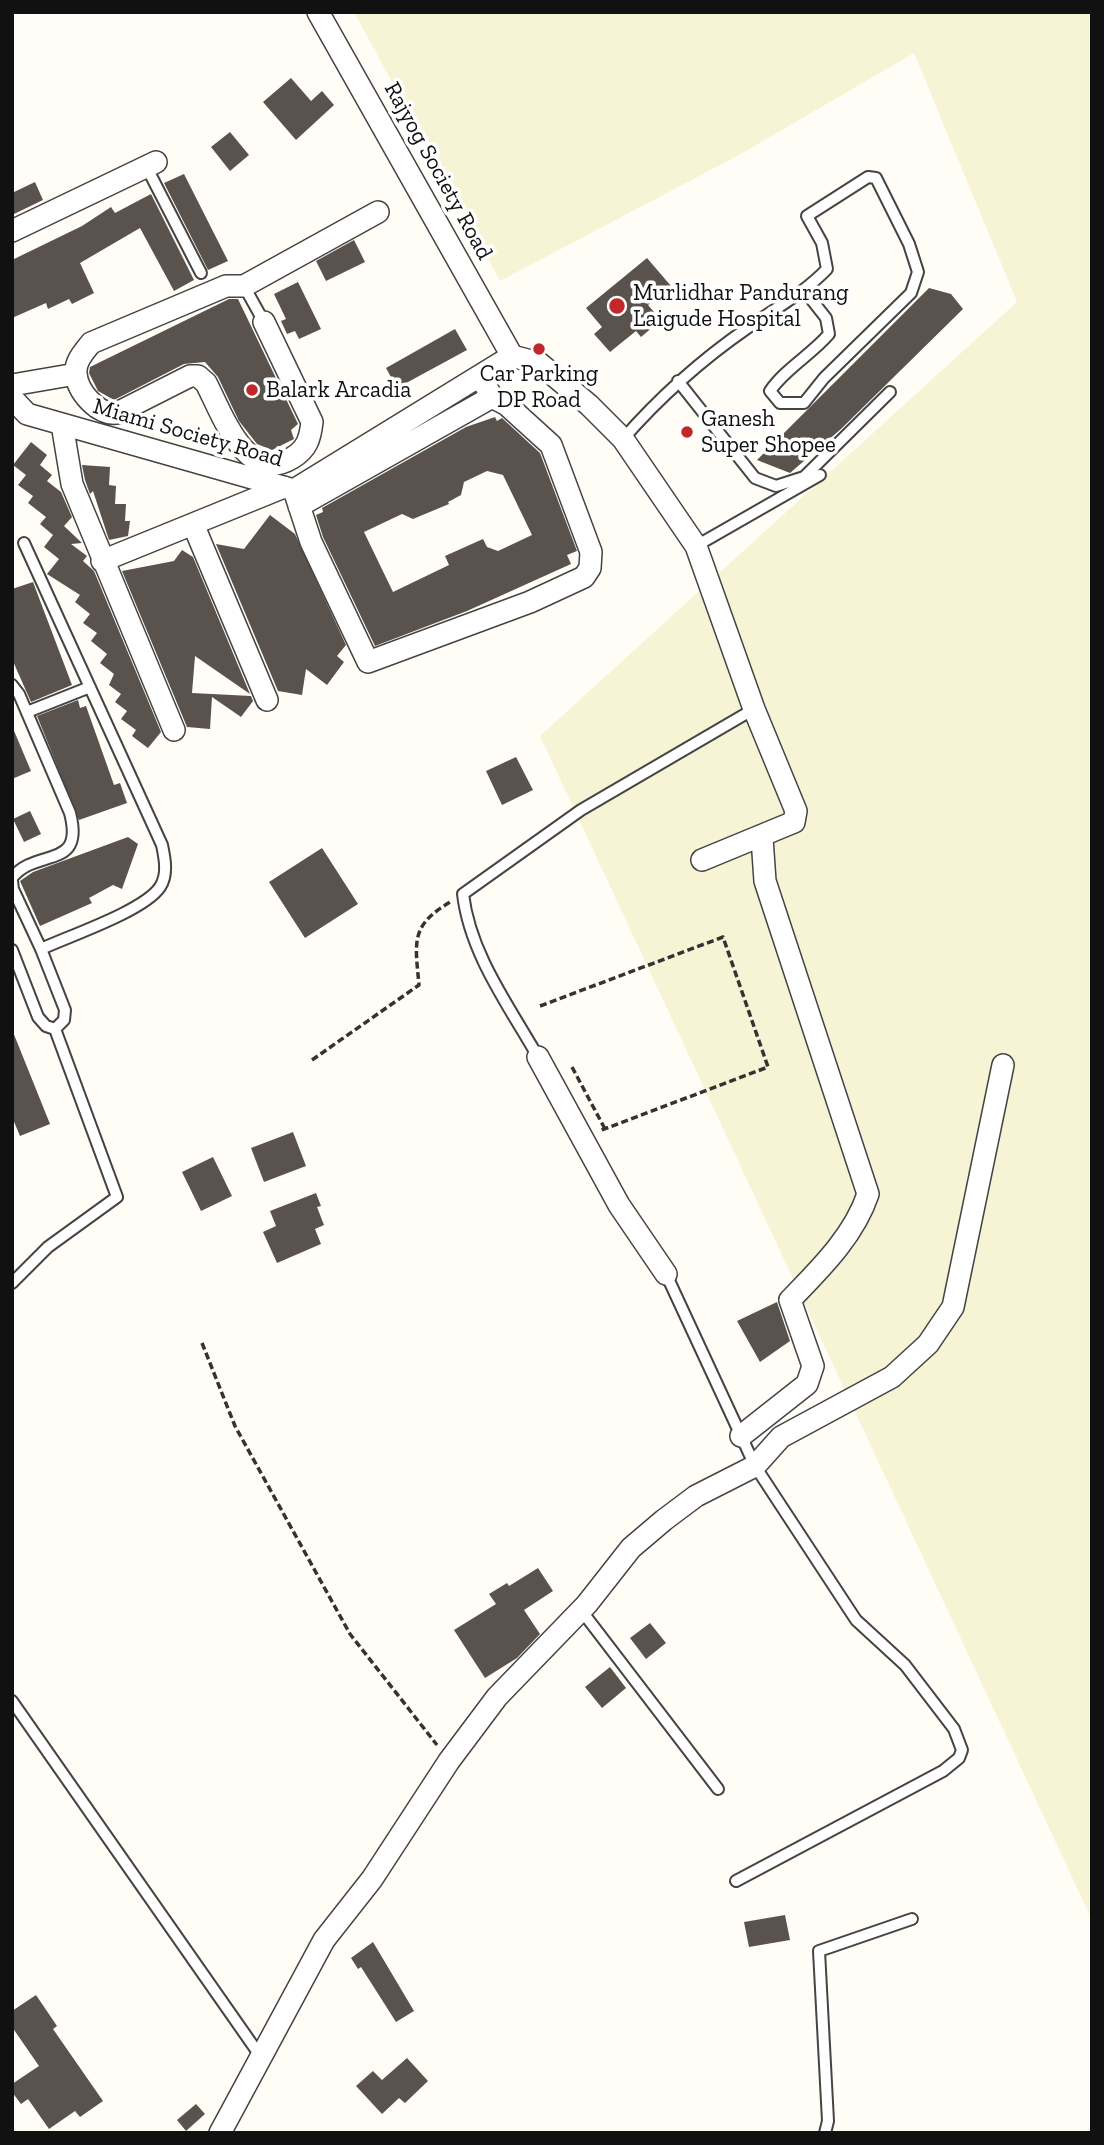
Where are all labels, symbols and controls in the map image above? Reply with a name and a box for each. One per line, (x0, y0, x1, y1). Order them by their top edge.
street label: Rajyog Society Road (378, 77, 498, 265)
place label: Murlidhar Pandurang Laigude Hospital (633, 279, 849, 333)
marker: Murlidhar Pandurang Laigude Hospital (607, 296, 627, 316)
marker: Car Parking DP Road (531, 341, 547, 357)
place label: Car Parking DP Road (480, 360, 598, 414)
place label: Balark Arcadia (266, 376, 411, 404)
marker: Balark Arcadia (244, 382, 260, 398)
street label: Miami Society Road (90, 393, 286, 473)
place label: Ganesh Super Shopee (701, 405, 836, 459)
marker: Ganesh Super Shopee (679, 424, 695, 440)

